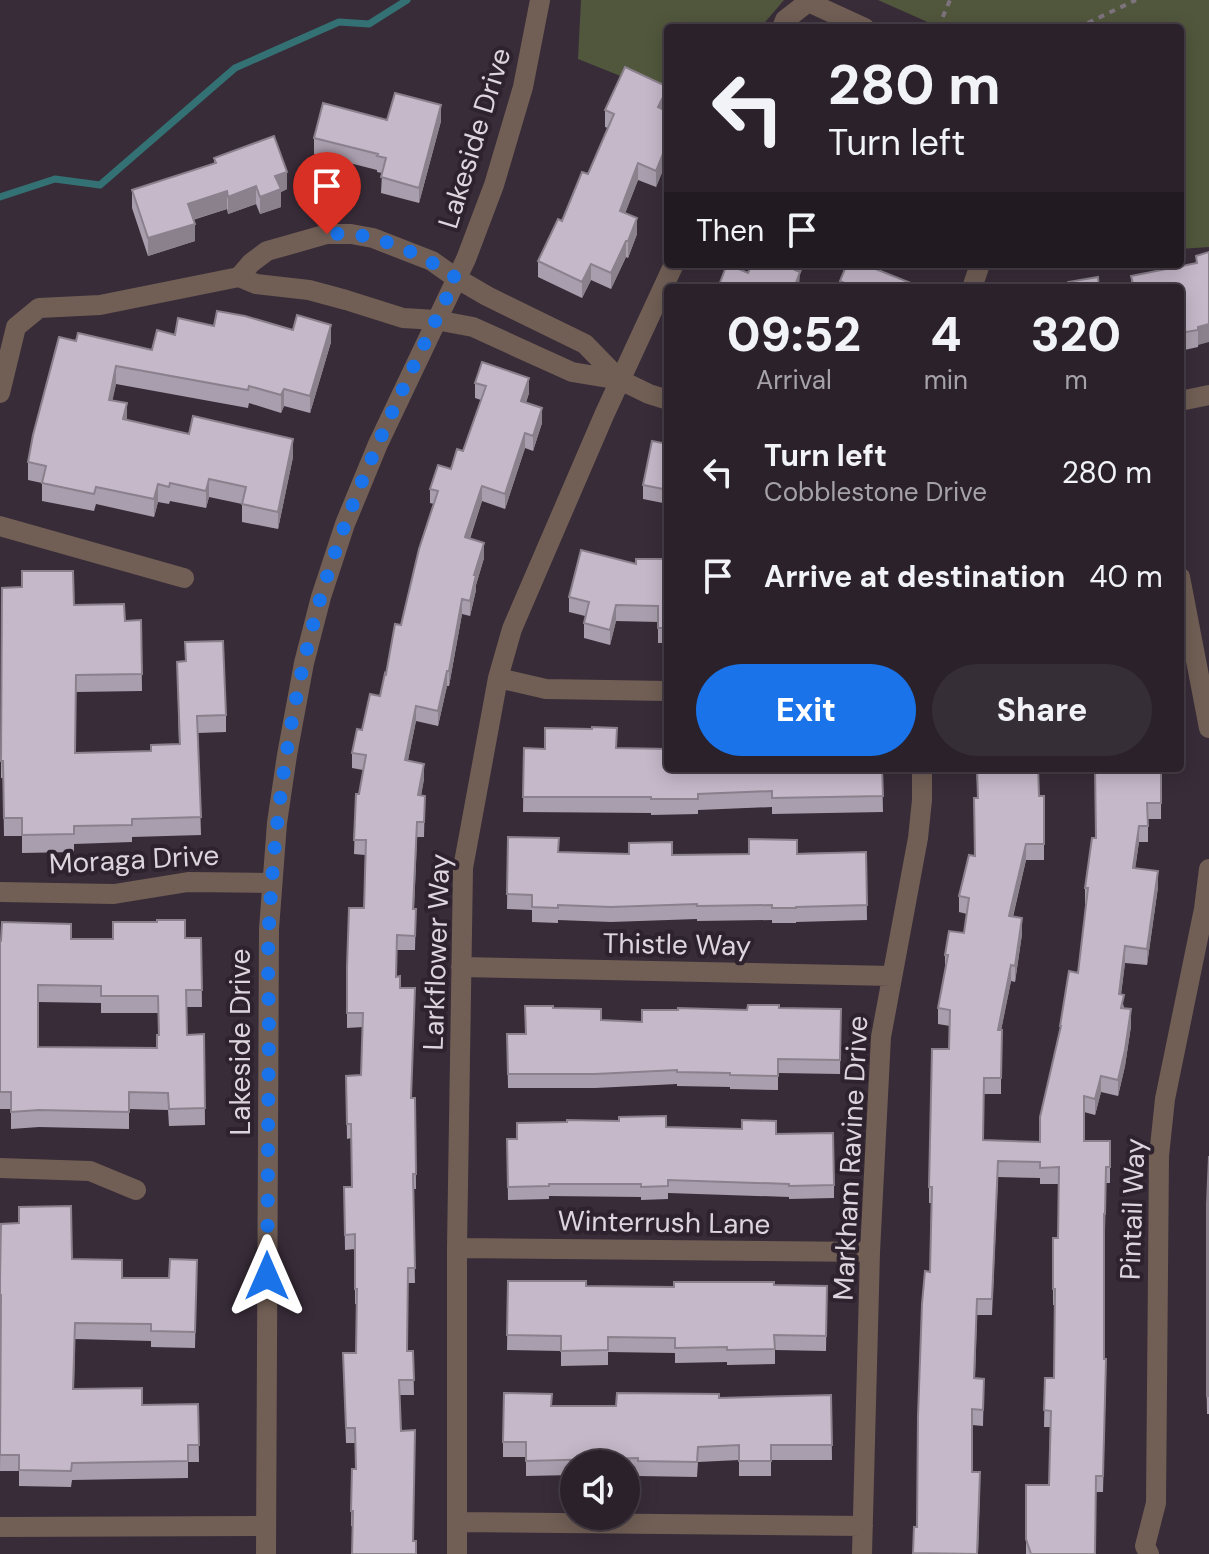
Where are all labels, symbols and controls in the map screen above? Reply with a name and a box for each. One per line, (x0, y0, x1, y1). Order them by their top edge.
street label: Lakeside Drive (429, 43, 520, 233)
text: 280 m (828, 48, 1001, 121)
icon: left (696, 56, 800, 160)
text: Turn left (828, 119, 965, 166)
pin (293, 152, 361, 234)
icon: arrive (305, 164, 349, 208)
icon: arrive (780, 208, 824, 252)
text: Then (696, 211, 764, 250)
text: 09:52 (727, 303, 861, 366)
text: 4 (930, 303, 962, 366)
text: 320 (1031, 303, 1121, 366)
text: Arrival (756, 363, 832, 397)
text: min (924, 363, 968, 397)
text: m (1064, 363, 1088, 397)
text: Turn left (764, 436, 887, 475)
icon: left (696, 450, 740, 494)
text: 280 m (1062, 453, 1152, 492)
text: Cobblestone Drive (764, 475, 987, 509)
icon: arrive (696, 554, 740, 598)
text: Arrive at destination (764, 557, 1065, 596)
text: 40 m (1089, 557, 1163, 596)
button: Exit (696, 664, 916, 756)
button: Share (932, 664, 1152, 756)
street label: Moraga Drive (48, 837, 220, 882)
street label: Larkflower Way (415, 853, 458, 1051)
street label: Thistle Way (602, 925, 752, 964)
street label: Lakeside Drive (222, 949, 259, 1136)
street label: Markham Ravine Drive (825, 1015, 876, 1301)
street label: Pintail Way (1112, 1138, 1153, 1281)
street label: Winterrush Lane (557, 1202, 771, 1243)
position arrow (225, 1234, 309, 1318)
map controls (560, 1450, 640, 1530)
button: sound (560, 1450, 640, 1530)

